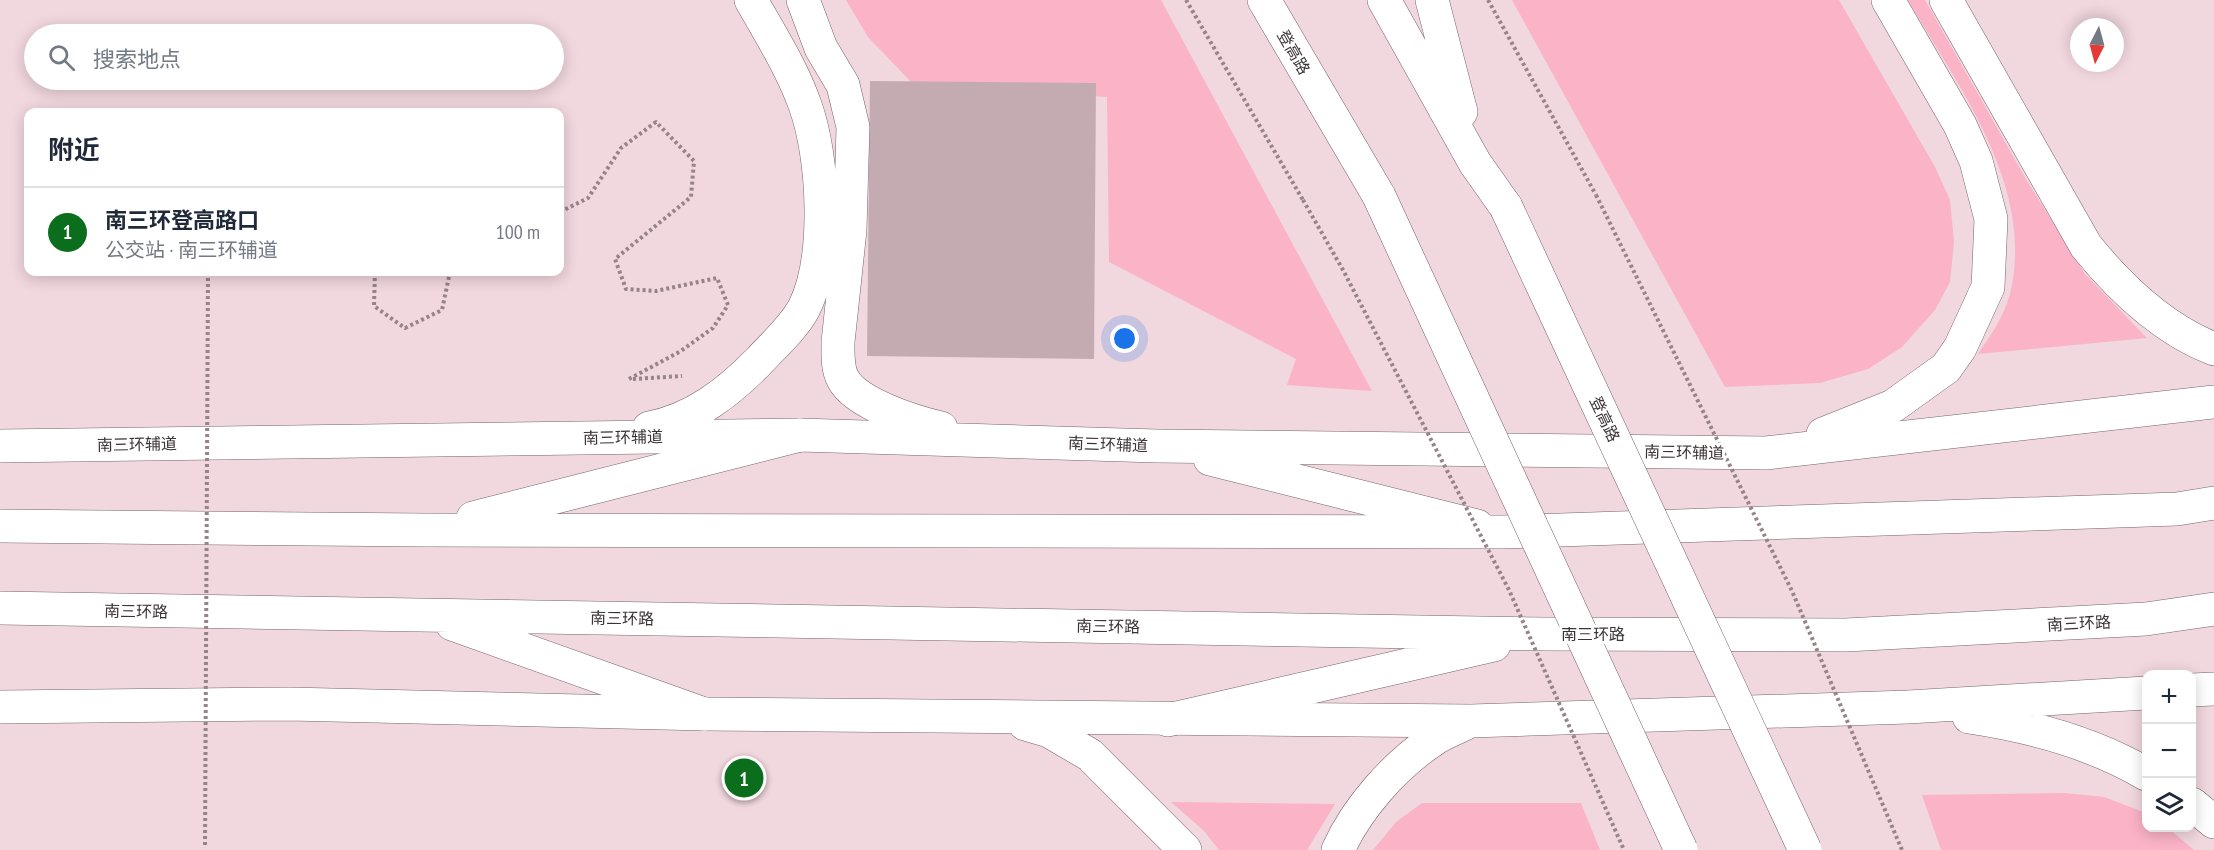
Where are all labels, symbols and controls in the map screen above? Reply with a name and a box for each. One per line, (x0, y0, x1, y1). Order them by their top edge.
north arrow (2070, 18, 2124, 72)
search box (24, 24, 564, 90)
street label: 登高路 (1273, 26, 1315, 78)
icon: search (45, 41, 78, 74)
text: 搜索地点 (93, 45, 181, 73)
text: 附近 (48, 133, 100, 166)
text: 南三环登高路口 (105, 206, 259, 234)
text: 1 (63, 219, 72, 245)
text: 100 m (496, 219, 540, 245)
text: 公交站 · 南三环辅道 (105, 237, 278, 263)
your location (1110, 324, 1139, 353)
street label: 登高路 (1586, 393, 1624, 445)
street label: 南三环辅道 (583, 426, 663, 448)
street label: 南三环辅道 (97, 433, 177, 455)
street label: 南三环辅道 (1068, 433, 1148, 455)
street label: 南三环辅道 (1644, 441, 1724, 463)
street label: 南三环路 (104, 600, 168, 622)
street label: 南三环路 (590, 607, 654, 629)
street label: 南三环路 (2047, 611, 2111, 635)
street label: 南三环路 (1076, 615, 1140, 637)
street label: 南三环路 (1561, 624, 1625, 644)
map controls (2142, 670, 2196, 832)
button: + (2142, 670, 2196, 724)
button: − (2142, 724, 2196, 778)
pin: 1 (724, 756, 764, 800)
button: layers (2142, 778, 2196, 832)

